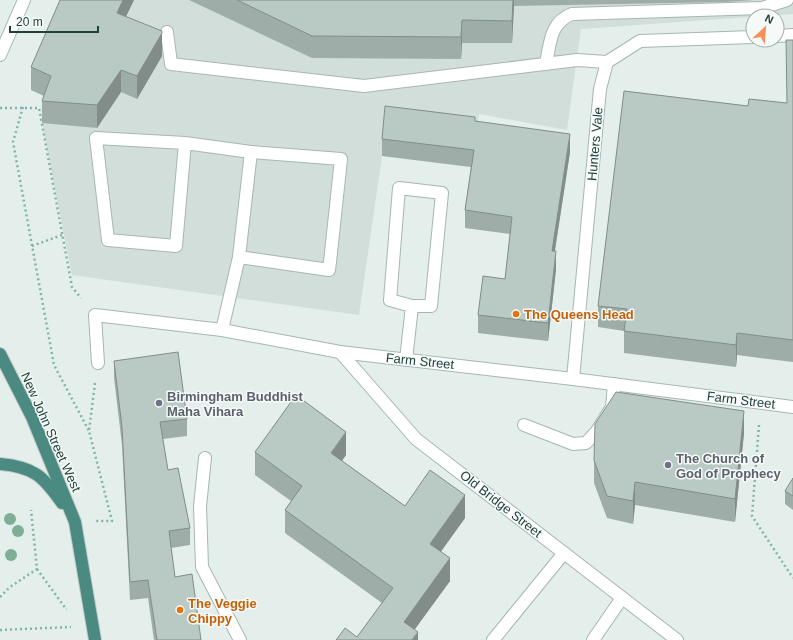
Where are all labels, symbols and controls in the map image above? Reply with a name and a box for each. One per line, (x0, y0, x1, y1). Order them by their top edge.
scale bar (10, 8, 98, 34)
north arrow (745, 8, 785, 48)
text: N (763, 12, 776, 26)
text: 20 m (16, 15, 43, 29)
street label: Hunters Vale (584, 106, 606, 182)
place label: The Queens Head (524, 307, 634, 322)
marker: The Queens Head (511, 309, 521, 319)
street label: Farm Street (385, 350, 455, 372)
street label: New John Street West (18, 370, 84, 494)
street label: Farm Street (706, 388, 776, 412)
place label: Birmingham Buddhist Maha Vihara (167, 389, 303, 419)
marker: Birmingham Buddhist Maha Vihara (154, 398, 164, 408)
place label: The Church of God of Prophecy (676, 451, 782, 481)
marker: The Church of God of Prophecy (663, 460, 673, 470)
street label: Old Bridge Street (457, 467, 545, 541)
place label: The Veggie Chippy (188, 596, 257, 626)
marker: The Veggie Chippy (175, 605, 185, 615)

